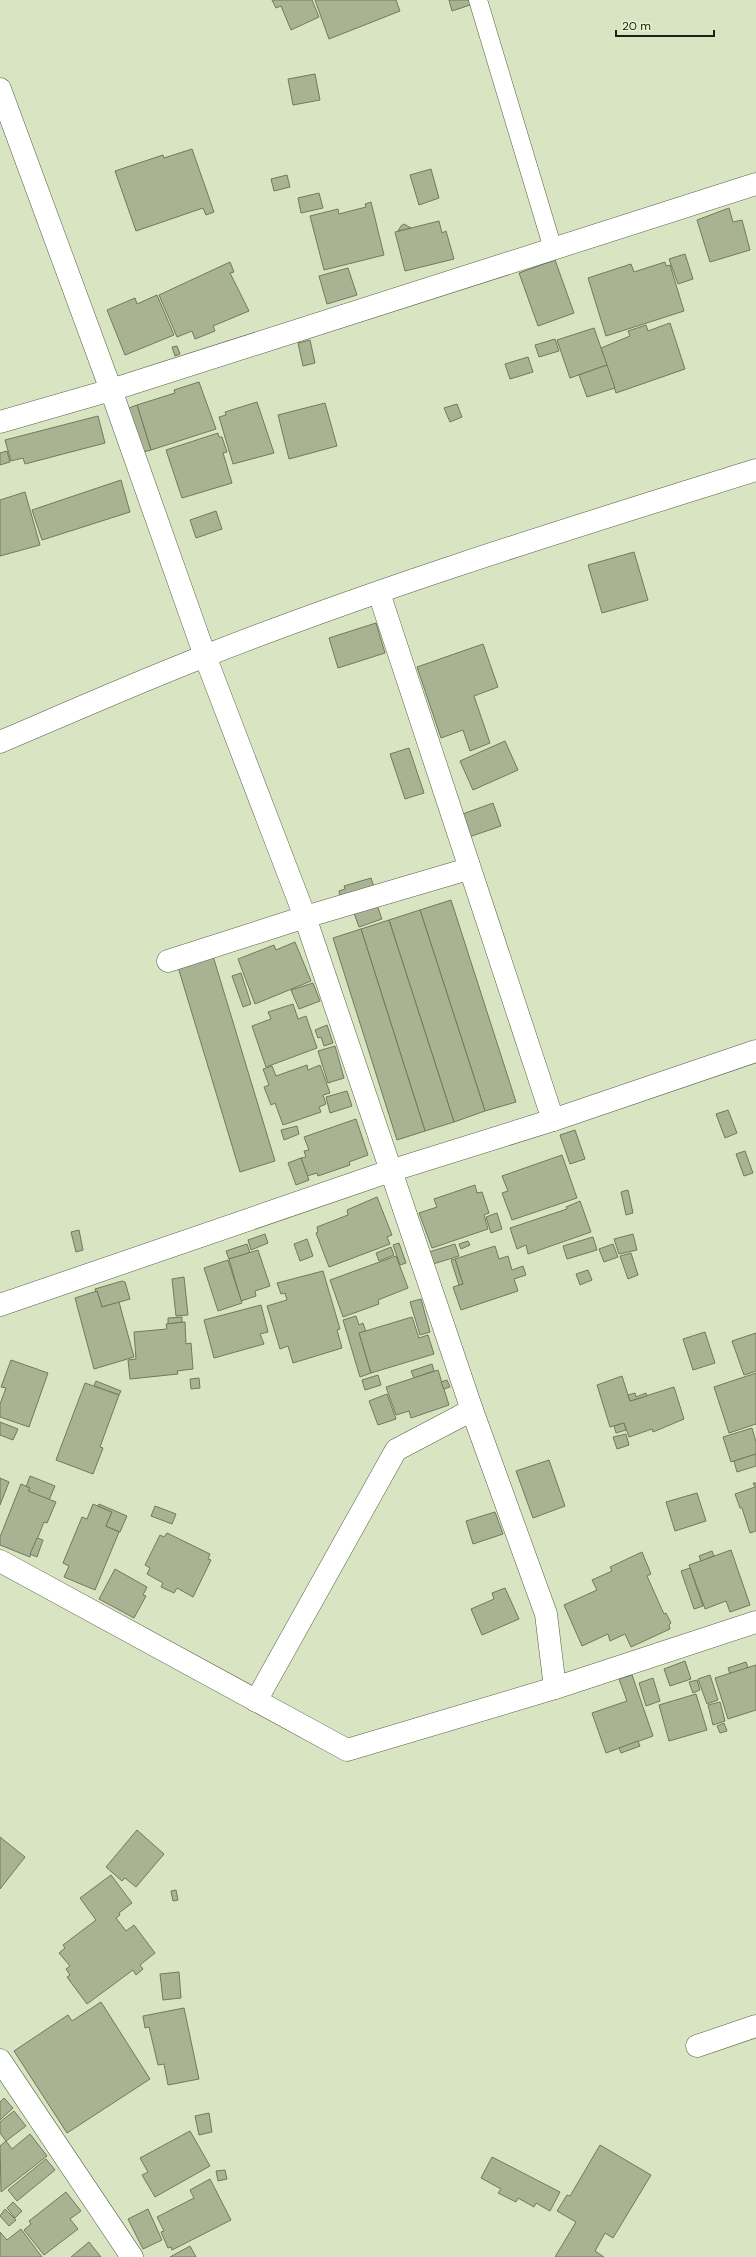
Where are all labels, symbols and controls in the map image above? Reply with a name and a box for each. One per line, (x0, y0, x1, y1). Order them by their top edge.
scale bar (616, 12, 714, 38)
text: 20 m (622, 18, 651, 34)

